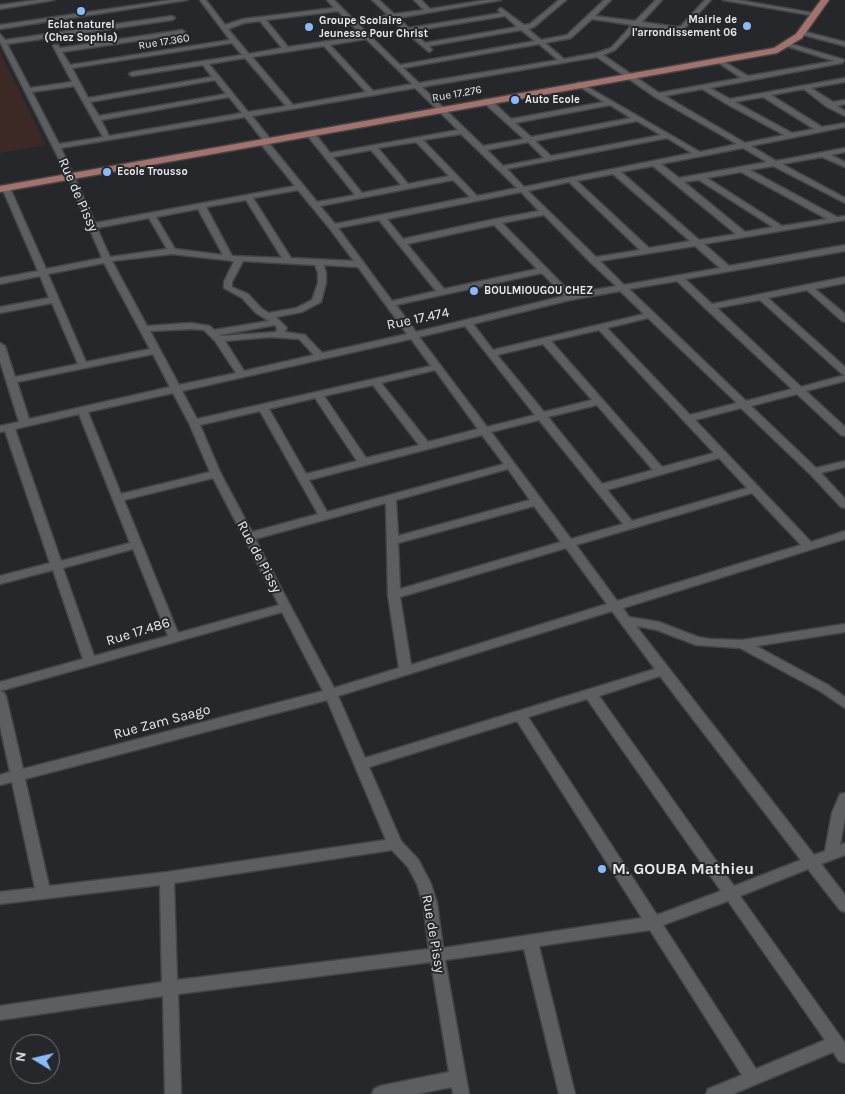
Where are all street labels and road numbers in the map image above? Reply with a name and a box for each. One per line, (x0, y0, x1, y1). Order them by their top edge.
street label: Rue 17.360 (137, 31, 191, 53)
street label: Rue 17.276 (431, 83, 483, 105)
street label: Rue de Pissy (54, 155, 102, 235)
street label: Rue 17.474 (385, 304, 451, 334)
street label: Rue de Pissy (233, 518, 285, 596)
street label: Rue 17.486 (104, 614, 172, 650)
street label: Rue Zam Saago (112, 701, 212, 743)
street label: Rue de Pissy (418, 894, 448, 974)

